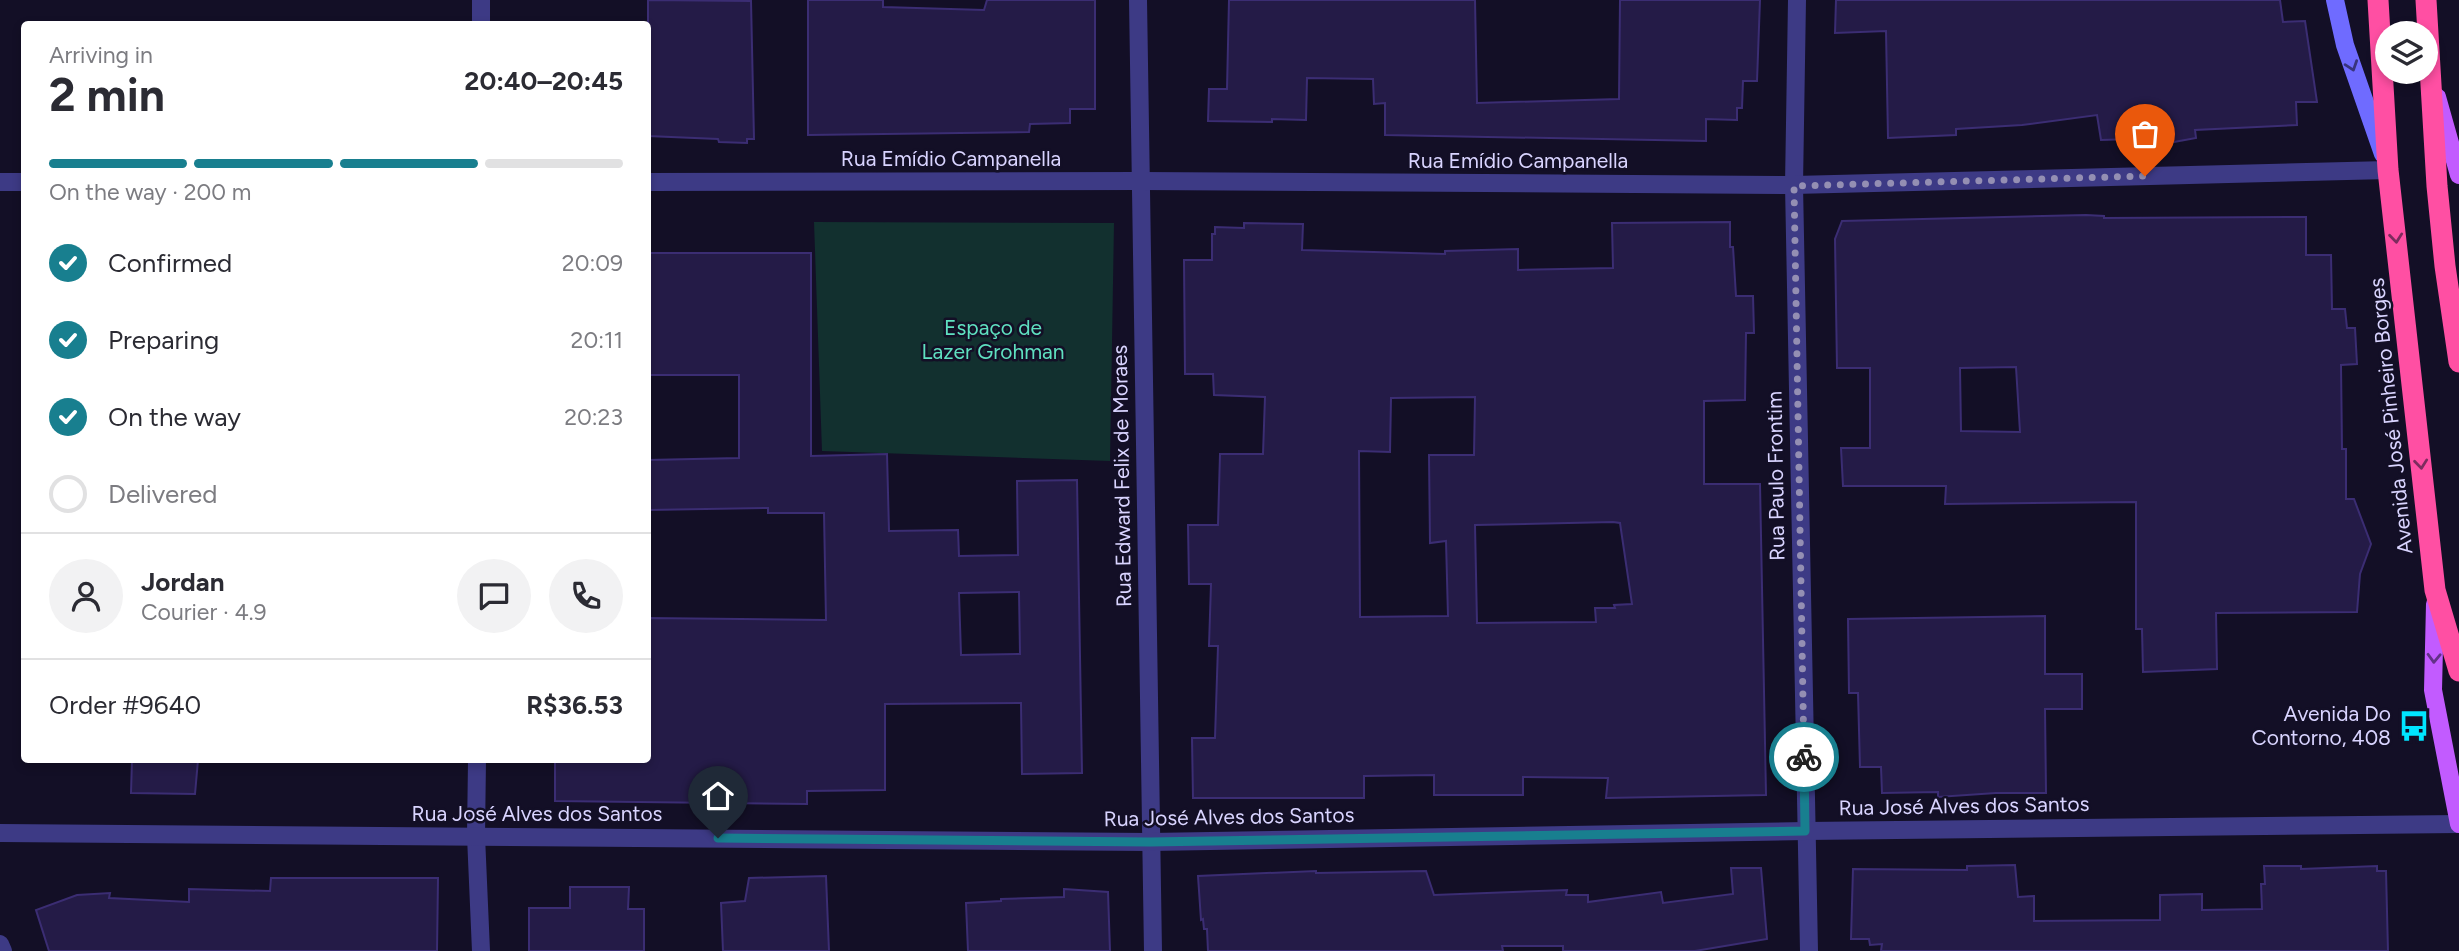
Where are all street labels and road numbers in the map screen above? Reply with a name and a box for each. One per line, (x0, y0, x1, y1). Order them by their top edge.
street label: Rua Emídio Campanella (841, 146, 1061, 171)
street label: Rua Emídio Campanella (1408, 148, 1628, 173)
street label: Avenida José Pinheiro Borges (2364, 277, 2417, 555)
street label: Rua Edward Felix de Moraes (1107, 345, 1136, 607)
street label: Rua Paulo Frontim (1762, 391, 1789, 561)
street label: Rua José Alves dos Santos (1838, 791, 2090, 820)
street label: Rua José Alves dos Santos (412, 801, 662, 826)
street label: Rua José Alves dos Santos (1103, 802, 1355, 831)

